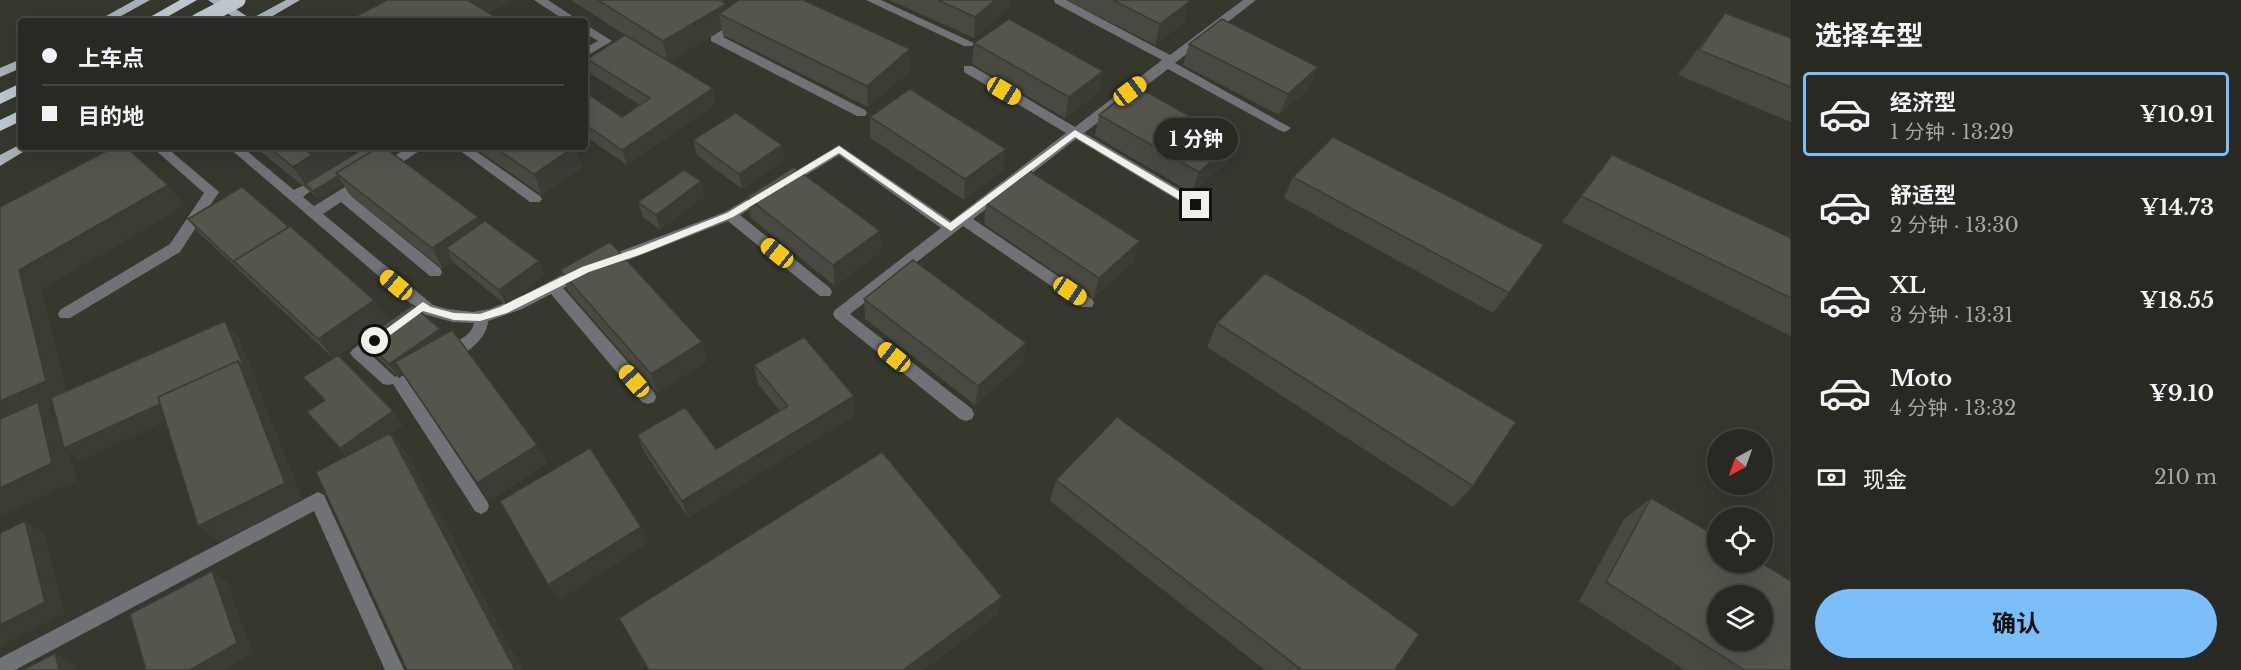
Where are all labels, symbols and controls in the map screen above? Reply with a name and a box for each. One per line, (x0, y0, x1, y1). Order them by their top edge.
text: 选择车型 (1815, 19, 1923, 52)
text: 上车点 (78, 45, 144, 72)
car (1110, 73, 1150, 109)
car (984, 74, 1024, 108)
icon: car (1818, 87, 1872, 141)
text: 经济型 (1890, 89, 1956, 116)
text: ¥10.91 (2139, 101, 2214, 128)
text: 目的地 (78, 103, 144, 130)
callout: 1 分钟 (1154, 118, 1238, 160)
text: 1 分钟 · 13:29 (1890, 120, 2014, 144)
text: 1 分钟 (1169, 127, 1223, 151)
icon: car (1818, 180, 1872, 234)
text: 舒适型 (1890, 182, 1956, 209)
route end (1182, 191, 1209, 218)
text: ¥14.73 (2140, 194, 2214, 221)
text: 2 分钟 · 13:30 (1890, 213, 2019, 237)
car (757, 235, 797, 271)
car (376, 267, 416, 303)
text: XL (1890, 272, 1925, 299)
car (1050, 273, 1090, 309)
icon: car (1818, 273, 1872, 327)
text: ¥18.55 (2140, 287, 2214, 314)
text: 3 分钟 · 13:31 (1890, 303, 2013, 327)
route start (361, 327, 388, 354)
car (874, 339, 914, 375)
car (615, 362, 653, 400)
text: Moto (1890, 365, 1952, 392)
icon: car (1818, 366, 1872, 420)
text: ¥9.10 (2149, 380, 2214, 407)
text: 4 分钟 · 13:32 (1890, 396, 2016, 420)
north arrow (1707, 429, 1773, 495)
map controls (1707, 429, 1773, 651)
icon: cash (1815, 461, 1848, 494)
text: 210 m (2154, 465, 2217, 489)
text: 现金 (1863, 466, 1907, 493)
button: locate (1707, 507, 1773, 573)
button: layers (1707, 585, 1773, 651)
button: 确认 (1815, 589, 2217, 658)

